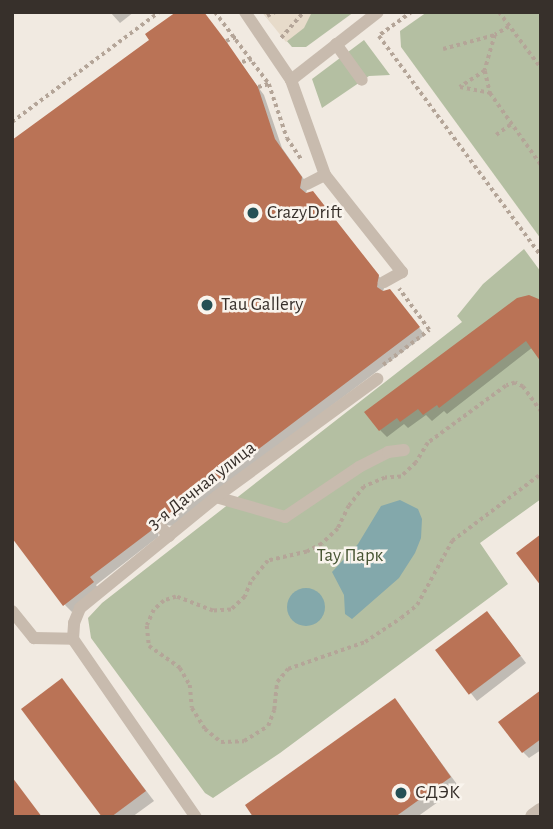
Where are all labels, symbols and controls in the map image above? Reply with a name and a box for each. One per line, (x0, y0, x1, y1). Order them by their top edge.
place label: CrazyDrift (267, 202, 342, 224)
marker: CrazyDrift (245, 205, 261, 221)
place label: Tau Gallery (221, 294, 303, 316)
marker: Tau Gallery (199, 297, 215, 313)
street label: 3-я Дачная улица (143, 437, 261, 535)
park label: Тау Парк (317, 545, 383, 567)
place label: СДЭК (415, 782, 460, 804)
marker: СДЭК (393, 785, 409, 801)

